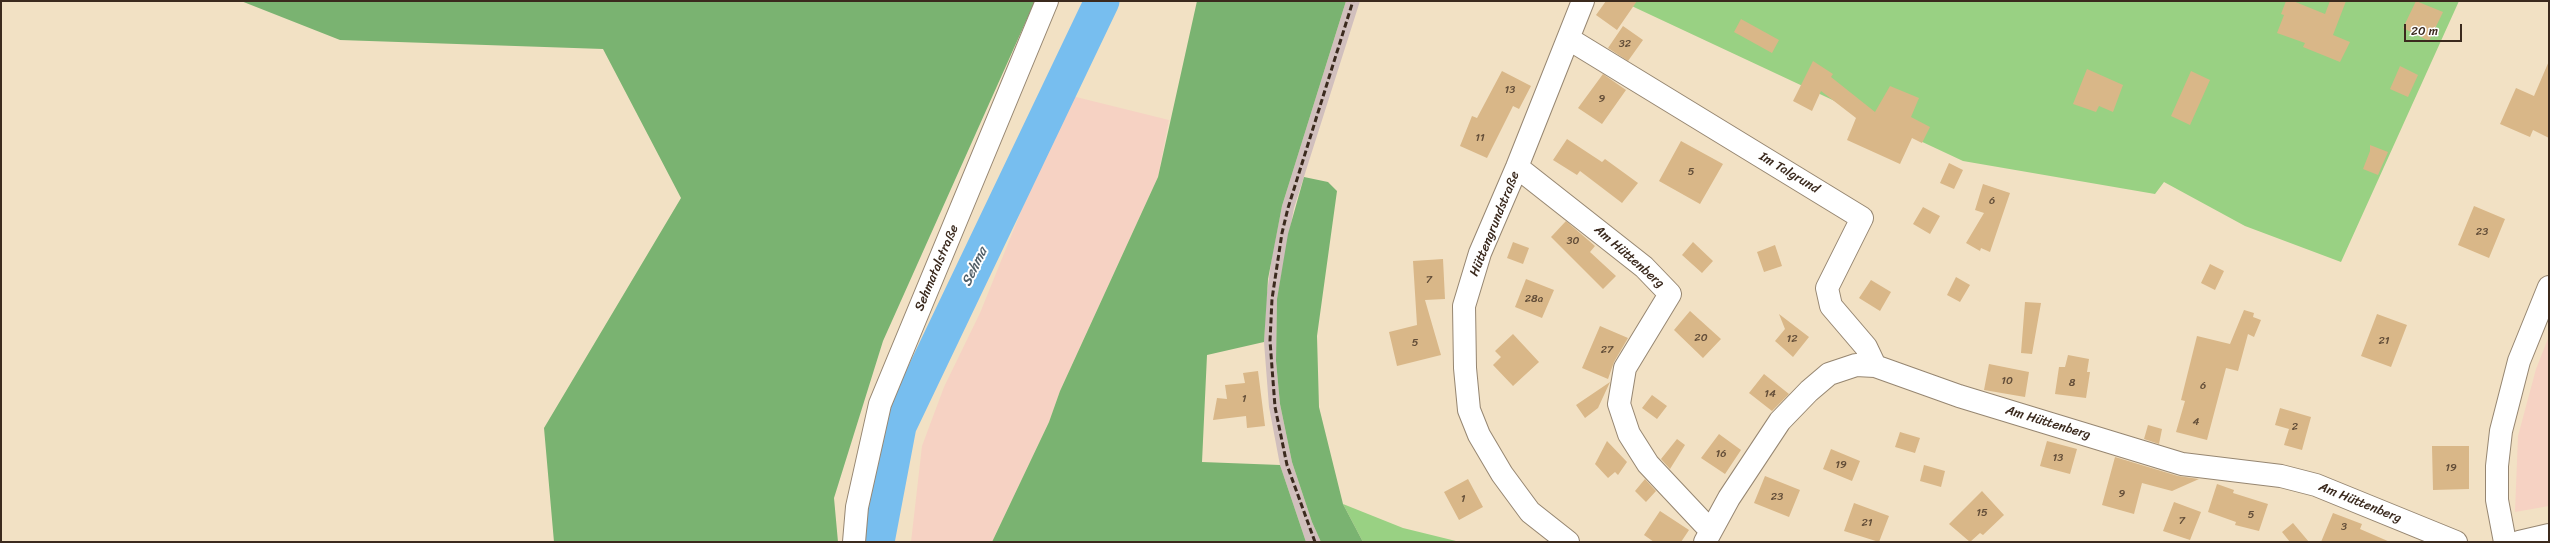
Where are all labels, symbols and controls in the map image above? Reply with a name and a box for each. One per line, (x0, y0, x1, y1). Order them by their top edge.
scale bar (2406, 16, 2464, 42)
text: 20 m (2411, 20, 2438, 42)
house number: 32 (1619, 37, 1631, 51)
house number: 13 (1505, 83, 1515, 97)
house number: 9 (1599, 92, 1605, 106)
house number: 11 (1475, 131, 1485, 145)
street label: Im Talgrund (1756, 149, 1822, 197)
house number: 5 (1688, 165, 1694, 179)
street label: Hüttengrundstraße (1467, 169, 1523, 279)
house number: 6 (1989, 194, 1995, 208)
street label: Sehmatalstraße (912, 222, 962, 314)
street label: Am Hüttenberg (1591, 222, 1667, 292)
house number: 23 (2476, 225, 2488, 239)
house number: 30 (1567, 234, 1579, 248)
water label: Sehma (958, 245, 992, 289)
house number: 7 (1426, 273, 1432, 287)
house number: 28a (1525, 292, 1543, 306)
house number: 20 (1694, 331, 1708, 345)
house number: 12 (1786, 332, 1798, 346)
house number: 21 (2378, 334, 2390, 348)
house number: 5 (1412, 336, 1418, 350)
house number: 27 (1601, 343, 1613, 357)
house number: 10 (2001, 374, 2013, 388)
house number: 8 (2069, 376, 2075, 390)
house number: 6 (2200, 379, 2206, 393)
house number: 14 (1764, 387, 1776, 401)
house number: 1 (1242, 392, 1246, 406)
street label: Am Hüttenberg (2004, 403, 2092, 443)
house number: 4 (2193, 415, 2199, 429)
house number: 2 (2292, 420, 2298, 434)
house number: 16 (1716, 447, 1726, 461)
house number: 13 (2053, 451, 2063, 465)
house number: 19 (1835, 458, 1847, 472)
house number: 19 (2445, 461, 2457, 475)
street label: Am Hüttenberg (2316, 479, 2404, 527)
house number: 9 (2119, 487, 2125, 501)
house number: 23 (1771, 490, 1783, 504)
house number: 1 (1461, 492, 1465, 506)
house number: 15 (1976, 506, 1988, 520)
house number: 5 (2248, 508, 2254, 522)
house number: 7 (2179, 514, 2185, 528)
house number: 21 (1861, 516, 1873, 530)
house number: 3 (2341, 520, 2347, 534)

